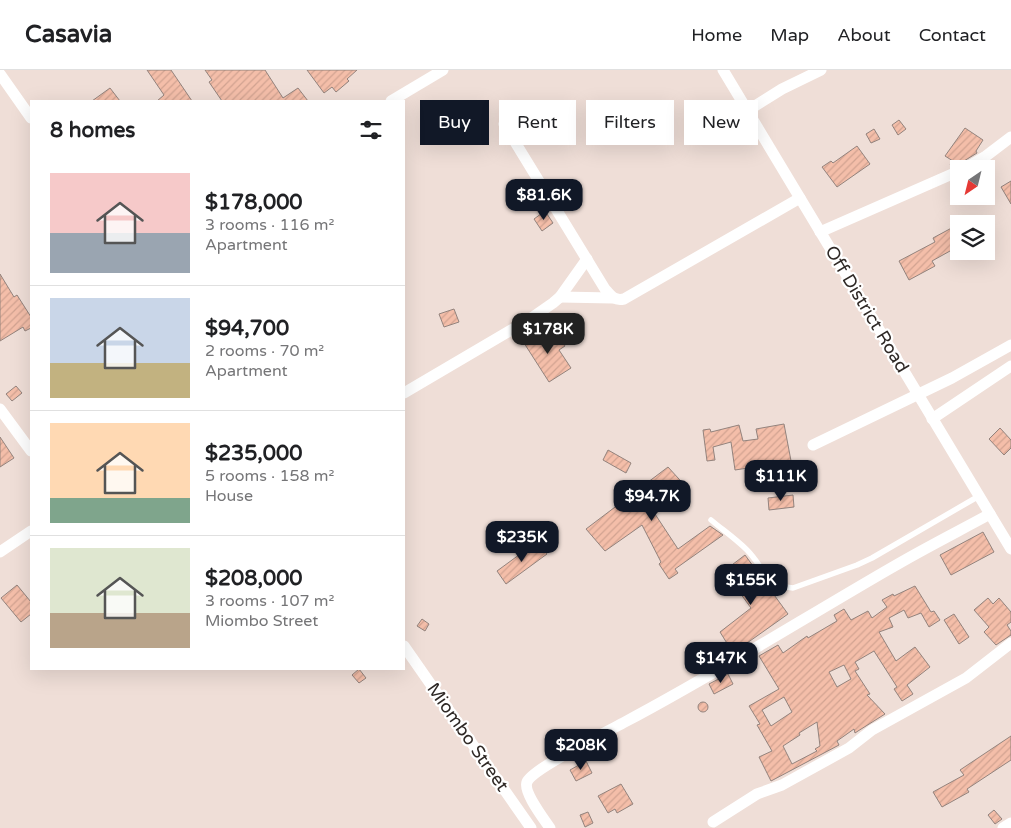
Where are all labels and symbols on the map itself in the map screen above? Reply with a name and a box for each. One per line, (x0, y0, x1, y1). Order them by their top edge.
north arrow (950, 160, 995, 205)
pin: $81.6K (503, 178, 585, 221)
street label: Off District Road (820, 242, 914, 376)
pin: $178K (513, 312, 583, 355)
pin: $111K (746, 460, 816, 502)
pin: $94.7K (611, 480, 693, 522)
pin: $235K (487, 520, 557, 563)
pin: $155K (716, 564, 786, 606)
pin: $147K (686, 642, 756, 684)
street label: Miombo Street (422, 678, 514, 796)
pin: $208K (546, 728, 616, 771)

